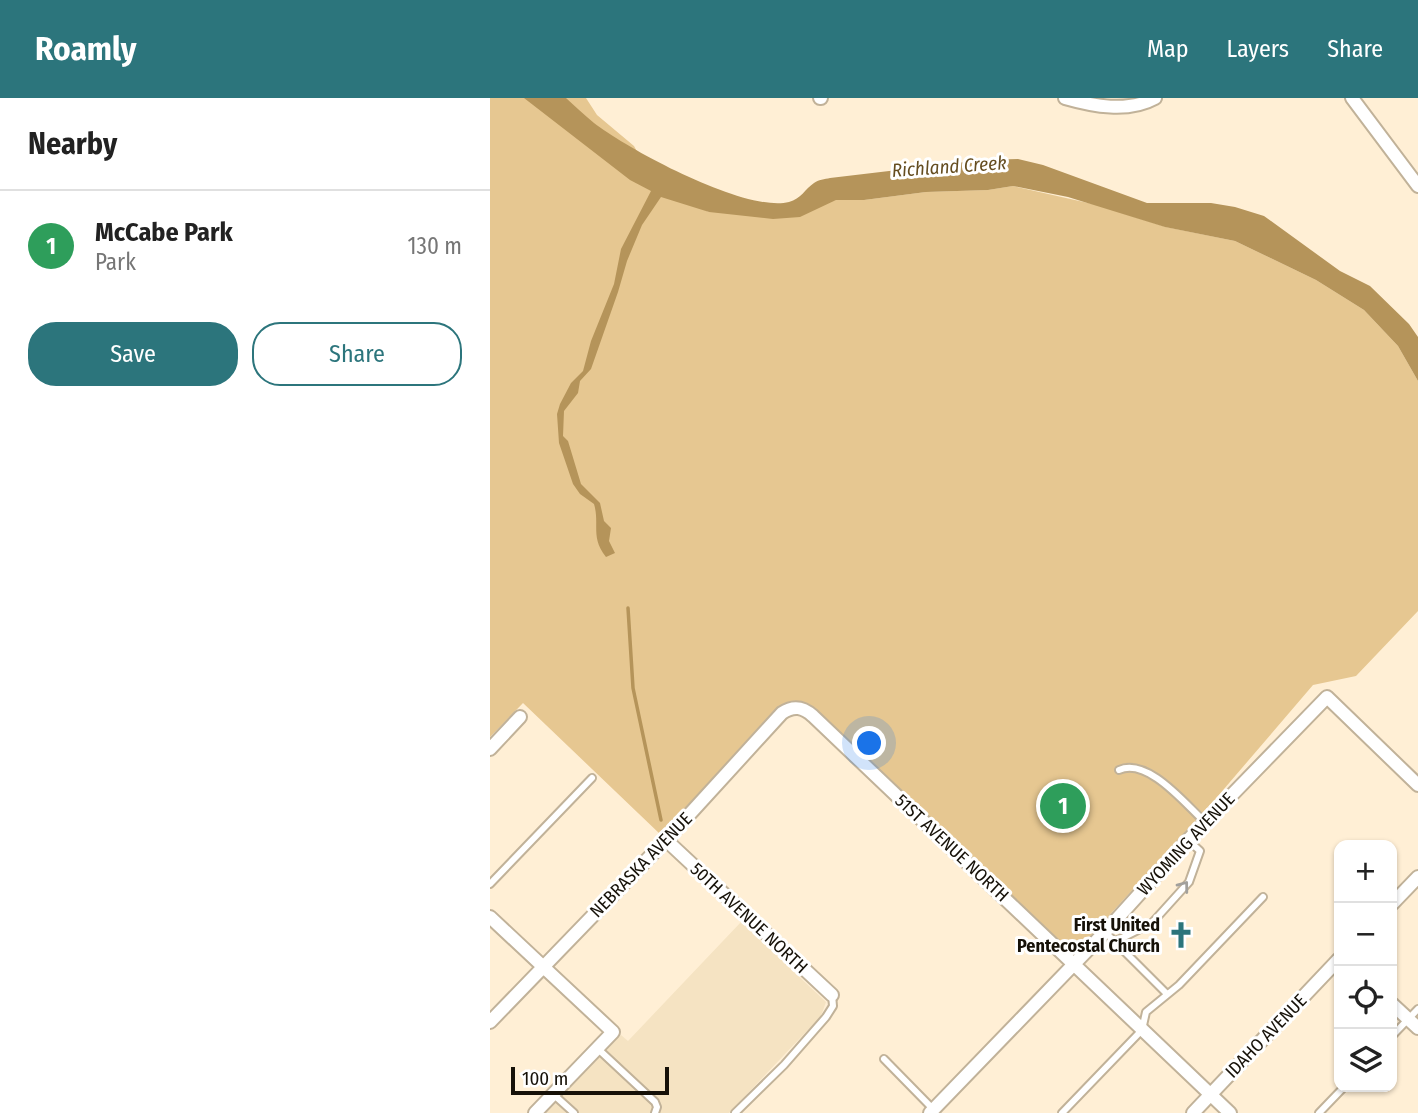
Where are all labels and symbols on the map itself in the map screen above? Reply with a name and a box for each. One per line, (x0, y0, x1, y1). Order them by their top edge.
water label: Richland Creek (891, 151, 1007, 182)
your location (852, 726, 886, 760)
pin: 1 (1040, 780, 1086, 832)
street label: WYOMING AVENUE (1133, 788, 1239, 900)
street label: 51ST AVENUE NORTH (891, 790, 1013, 906)
street label: NEBRASKA AVENUE (585, 808, 697, 922)
street label: 50TH AVENUE NORTH (686, 858, 812, 978)
one-way arrow (1175, 882, 1188, 894)
place label: First United Pentecostal Church (1017, 914, 1160, 957)
church icon: First United Pentecostal Church (1166, 920, 1196, 950)
street label: IDAHO AVENUE (1221, 990, 1311, 1082)
scale bar (511, 1064, 668, 1096)

